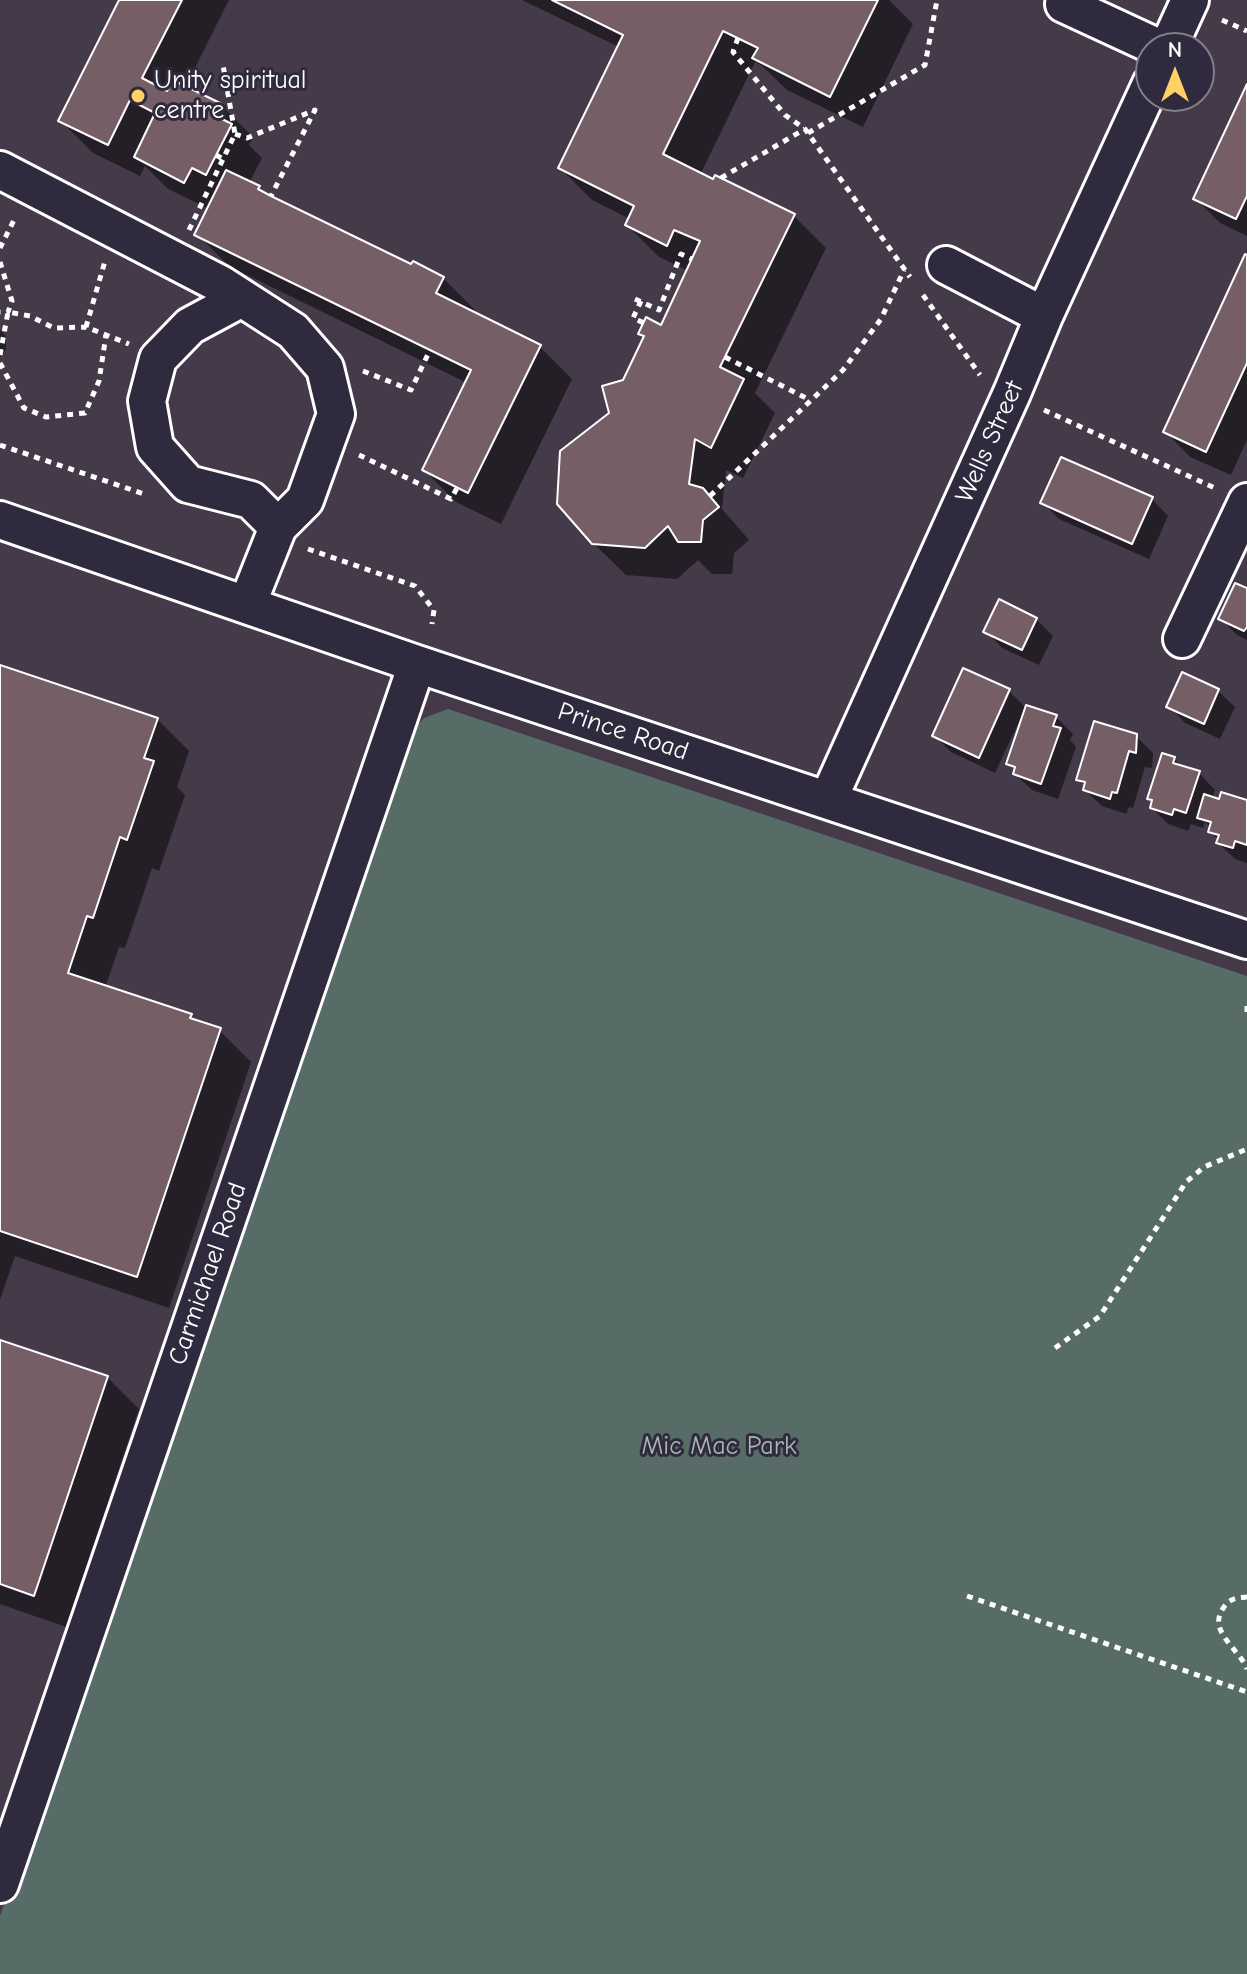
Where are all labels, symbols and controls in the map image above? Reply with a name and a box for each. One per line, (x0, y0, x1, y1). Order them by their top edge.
north arrow (1135, 32, 1215, 112)
text: N (1168, 37, 1182, 63)
place label: Unity spiritual centre (154, 65, 307, 126)
marker: Unity spiritual centre (129, 87, 147, 105)
street label: Wells Street (949, 376, 1031, 508)
street label: Prince Road (554, 696, 692, 768)
street label: Carmichael Road (162, 1179, 254, 1369)
park label: Mic Mac Park (641, 1431, 797, 1463)

